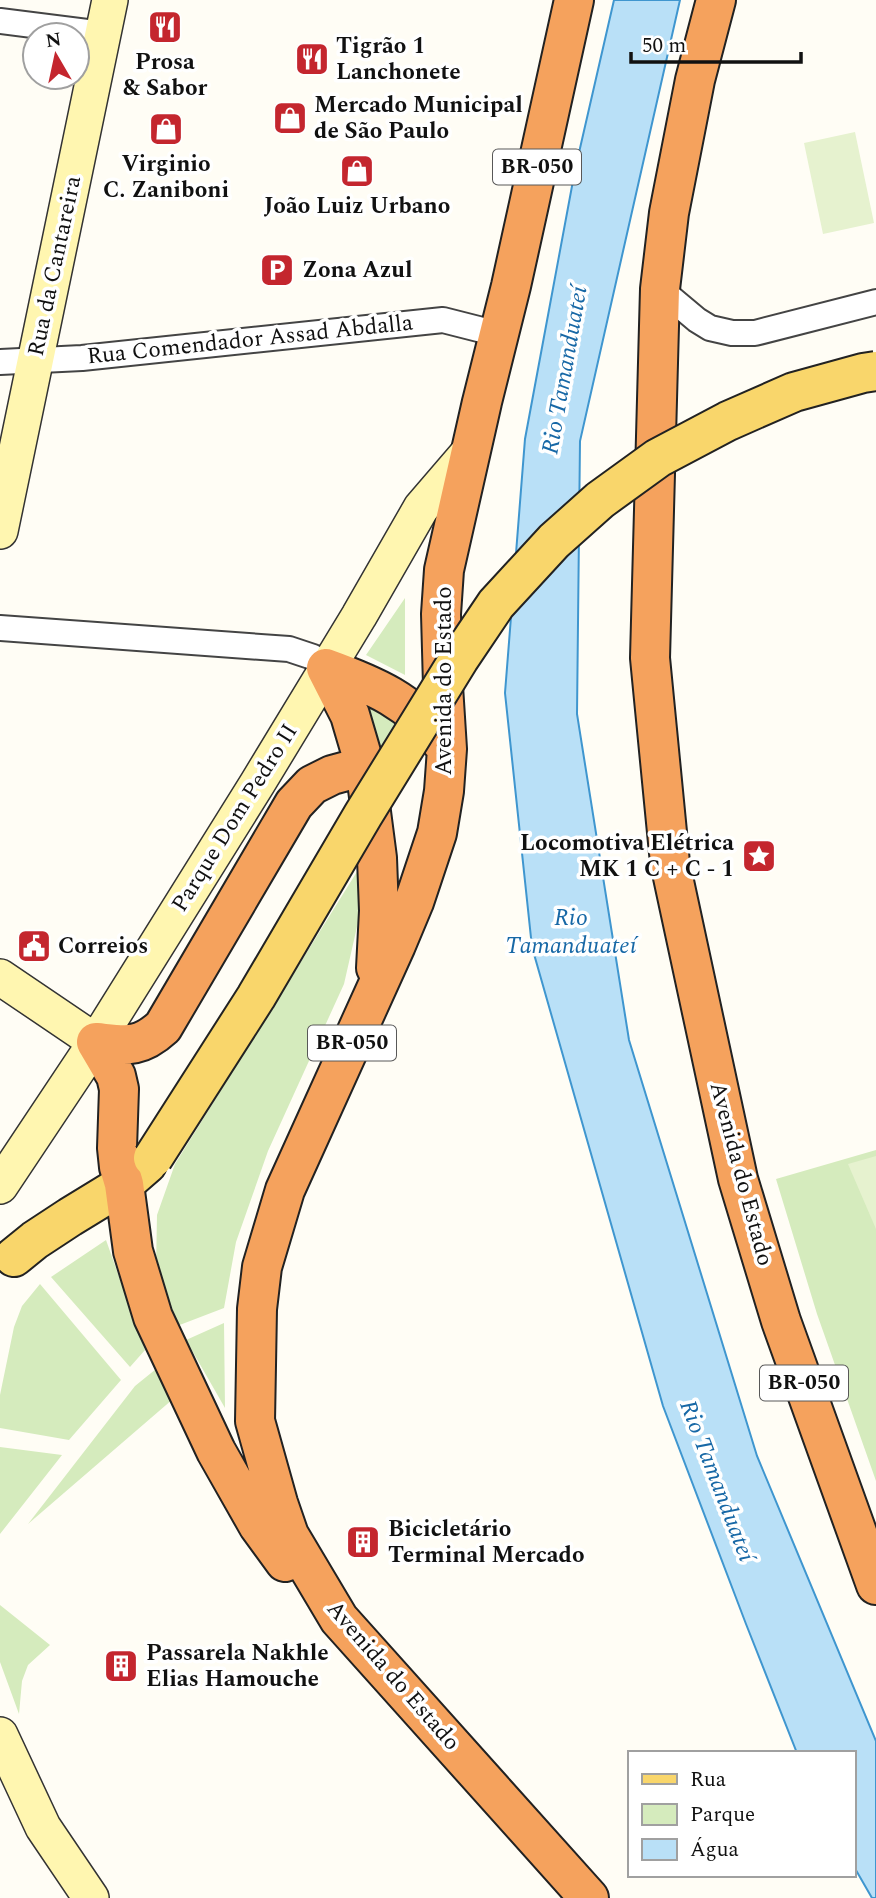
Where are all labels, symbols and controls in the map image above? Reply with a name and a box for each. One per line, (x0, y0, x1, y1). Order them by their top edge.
restaurant icon: Prosa & Sabor (146, 8, 184, 46)
north arrow (21, 21, 91, 91)
scale bar (631, 21, 801, 65)
text: N (44, 25, 64, 56)
place label: Tigrão 1 Lanchonete (336, 29, 461, 90)
text: 50 m (642, 30, 686, 62)
restaurant icon: Tigrão 1 Lanchonete (293, 40, 331, 78)
place label: Prosa & Sabor (123, 45, 207, 106)
place label: Mercado Municipal de São Paulo (314, 88, 523, 149)
shop icon: Mercado Municipal de São Paulo (271, 99, 309, 137)
shop icon: Virginio C. Zaniboni (147, 110, 185, 148)
place label: Virginio C. Zaniboni (103, 147, 229, 208)
road number: BR-050 (493, 150, 581, 184)
shop icon: João Luiz Urbano (338, 152, 376, 190)
street label: Rua da Cantareira (19, 172, 91, 360)
place label: João Luiz Urbano (264, 189, 450, 224)
parking icon: Zona Azul (258, 251, 296, 289)
place label: Zona Azul (302, 253, 412, 288)
water label: Rio Tamanduateí (532, 281, 598, 457)
street label: Rua Comendador Assad Abdalla (85, 305, 415, 375)
street label: Avenida do Estado (427, 586, 462, 776)
street label: Parque Dom Pedro II (163, 717, 307, 919)
place label: Locomotiva Elétrica MK 1 C + C - 1 (520, 826, 734, 887)
place icon: Locomotiva Elétrica MK 1 C + C - 1 (740, 837, 778, 875)
water label: Rio Tamanduateí (505, 900, 639, 964)
public building icon: Correios (15, 927, 53, 965)
place label: Correios (58, 929, 148, 964)
road number: BR-050 (308, 1026, 396, 1060)
street label: Avenida do Estado (700, 1078, 782, 1270)
road number: BR-050 (760, 1366, 848, 1400)
water label: Rio Tamanduateí (670, 1395, 765, 1569)
place label: Bicicletário Terminal Mercado (388, 1512, 585, 1573)
building icon: Bicicletário Terminal Mercado (344, 1523, 382, 1561)
street label: Avenida do Estado (318, 1593, 468, 1759)
place label: Passarela Nakhle Elias Hamouche (146, 1636, 329, 1697)
building icon: Passarela Nakhle Elias Hamouche (102, 1647, 140, 1685)
legend (628, 1751, 855, 1877)
text: Rua (690, 1764, 727, 1796)
text: Parque (690, 1799, 755, 1831)
text: Água (690, 1834, 740, 1866)

